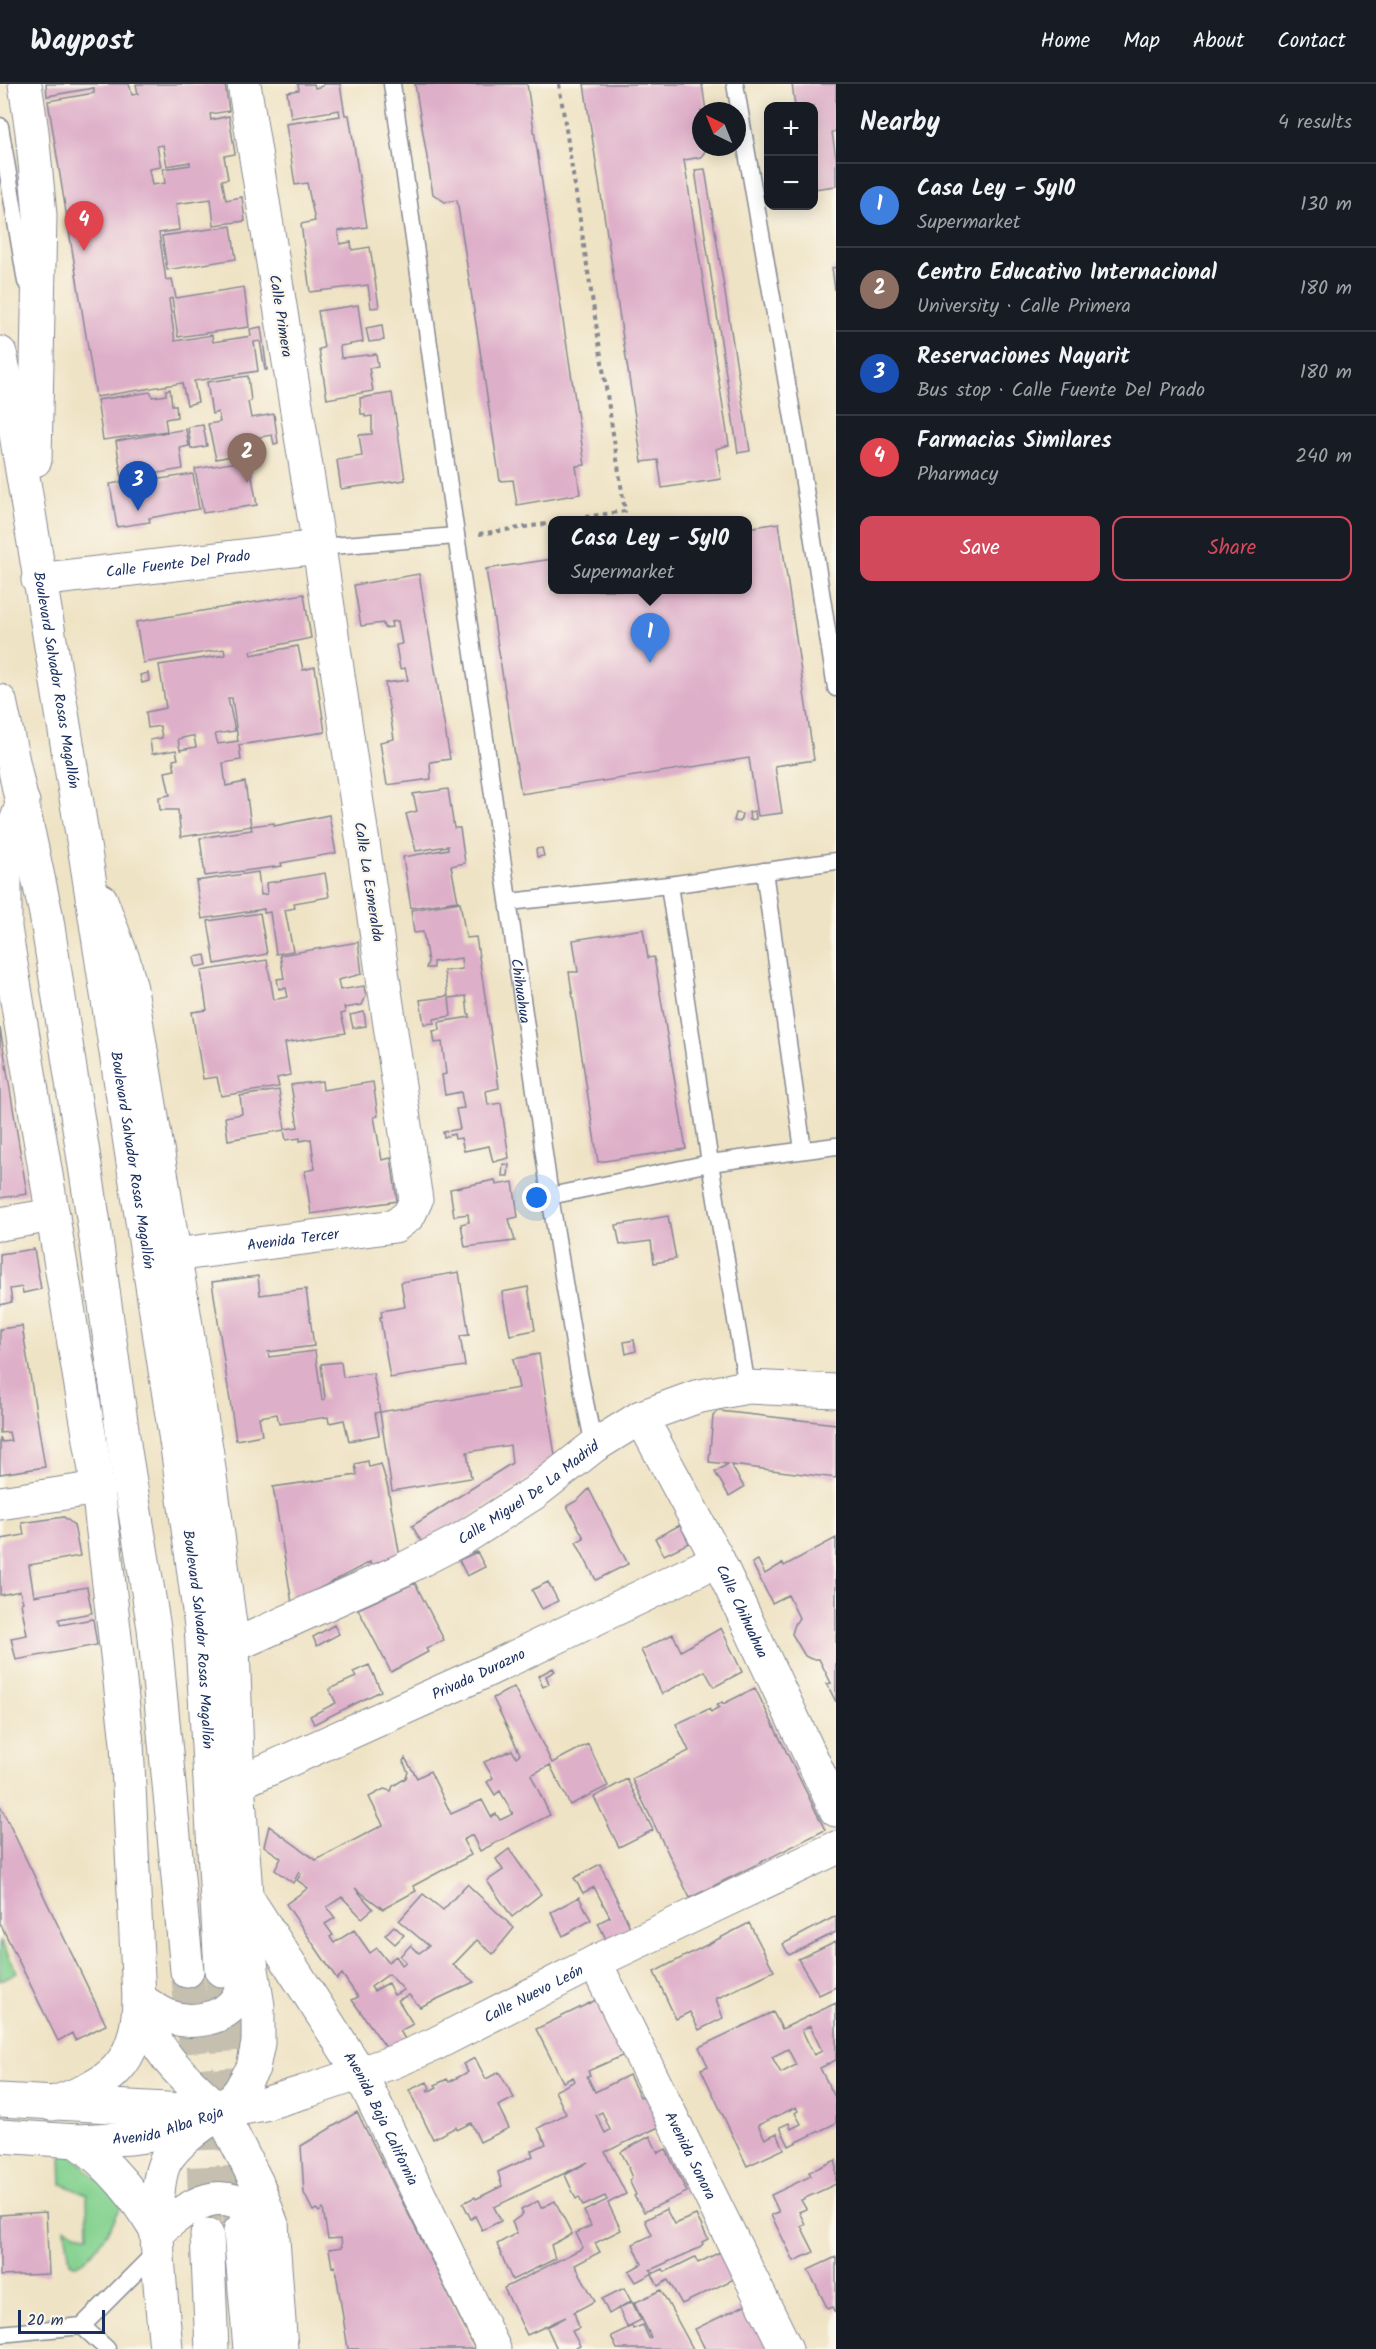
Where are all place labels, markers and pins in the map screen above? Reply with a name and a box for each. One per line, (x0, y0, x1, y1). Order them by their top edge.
pin: 4 (64, 202, 104, 251)
pin: 2 (228, 434, 266, 483)
pin: 3 (118, 462, 158, 511)
pin: 1 (630, 614, 670, 663)

